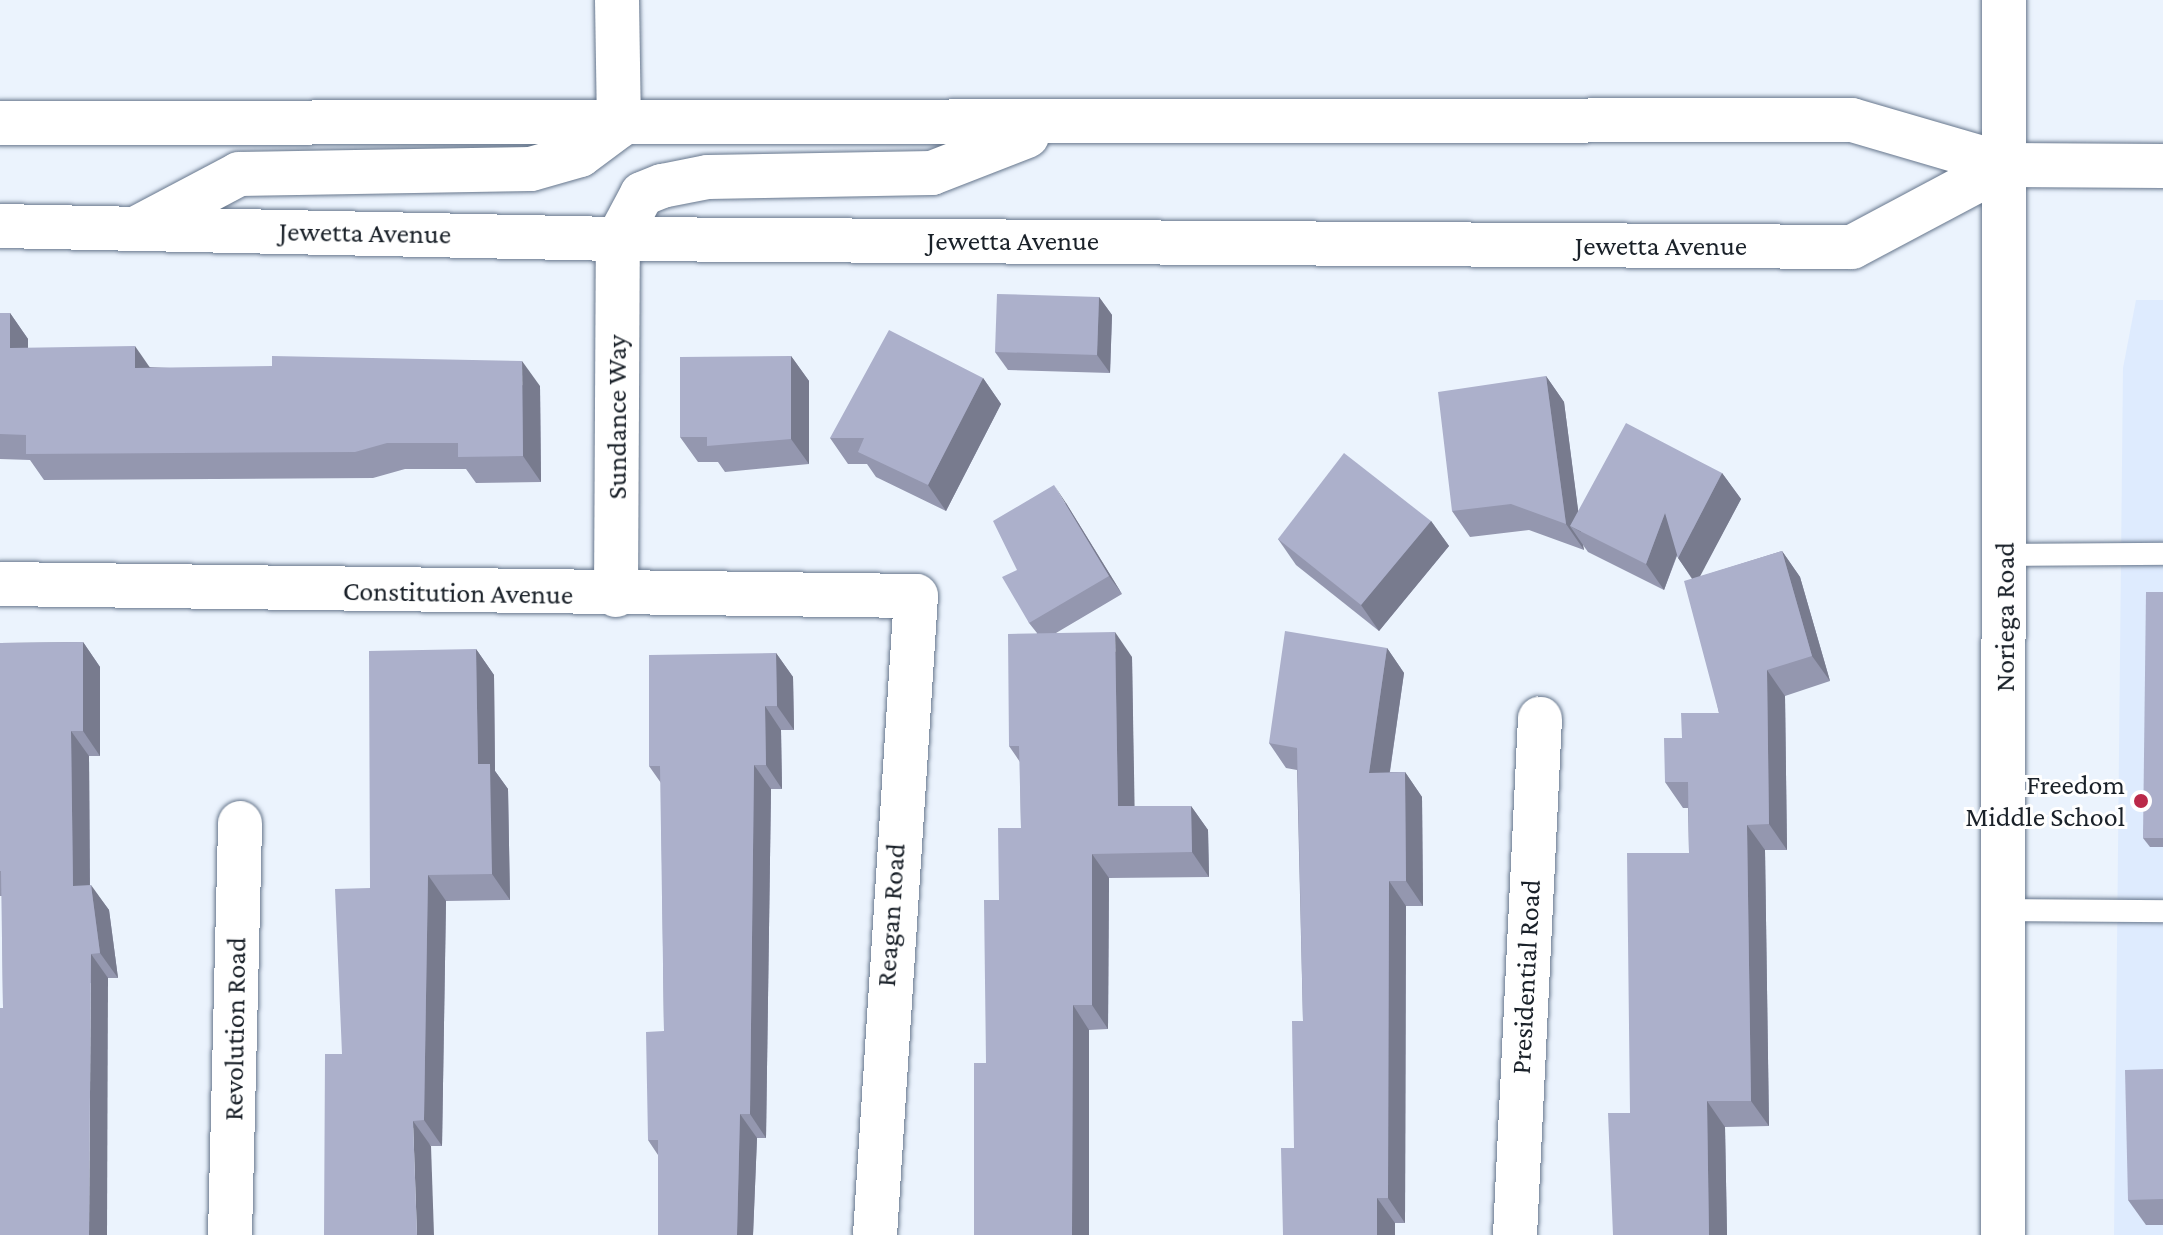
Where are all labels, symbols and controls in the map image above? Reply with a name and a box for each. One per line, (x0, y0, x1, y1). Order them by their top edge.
street label: Jewetta Avenue (279, 215, 451, 251)
street label: Jewetta Avenue (927, 224, 1099, 258)
street label: Jewetta Avenue (1575, 229, 1747, 263)
street label: Sundance Way (600, 335, 634, 499)
street label: Noriega Road (1988, 542, 2022, 692)
street label: Constitution Avenue (343, 574, 573, 612)
place label: Freedom Middle School (1965, 768, 2125, 834)
marker: Freedom Middle School (2132, 792, 2150, 810)
street label: Reagan Road (869, 842, 913, 988)
street label: Presidential Road (1504, 879, 1548, 1075)
street label: Revolution Road (217, 937, 253, 1121)

